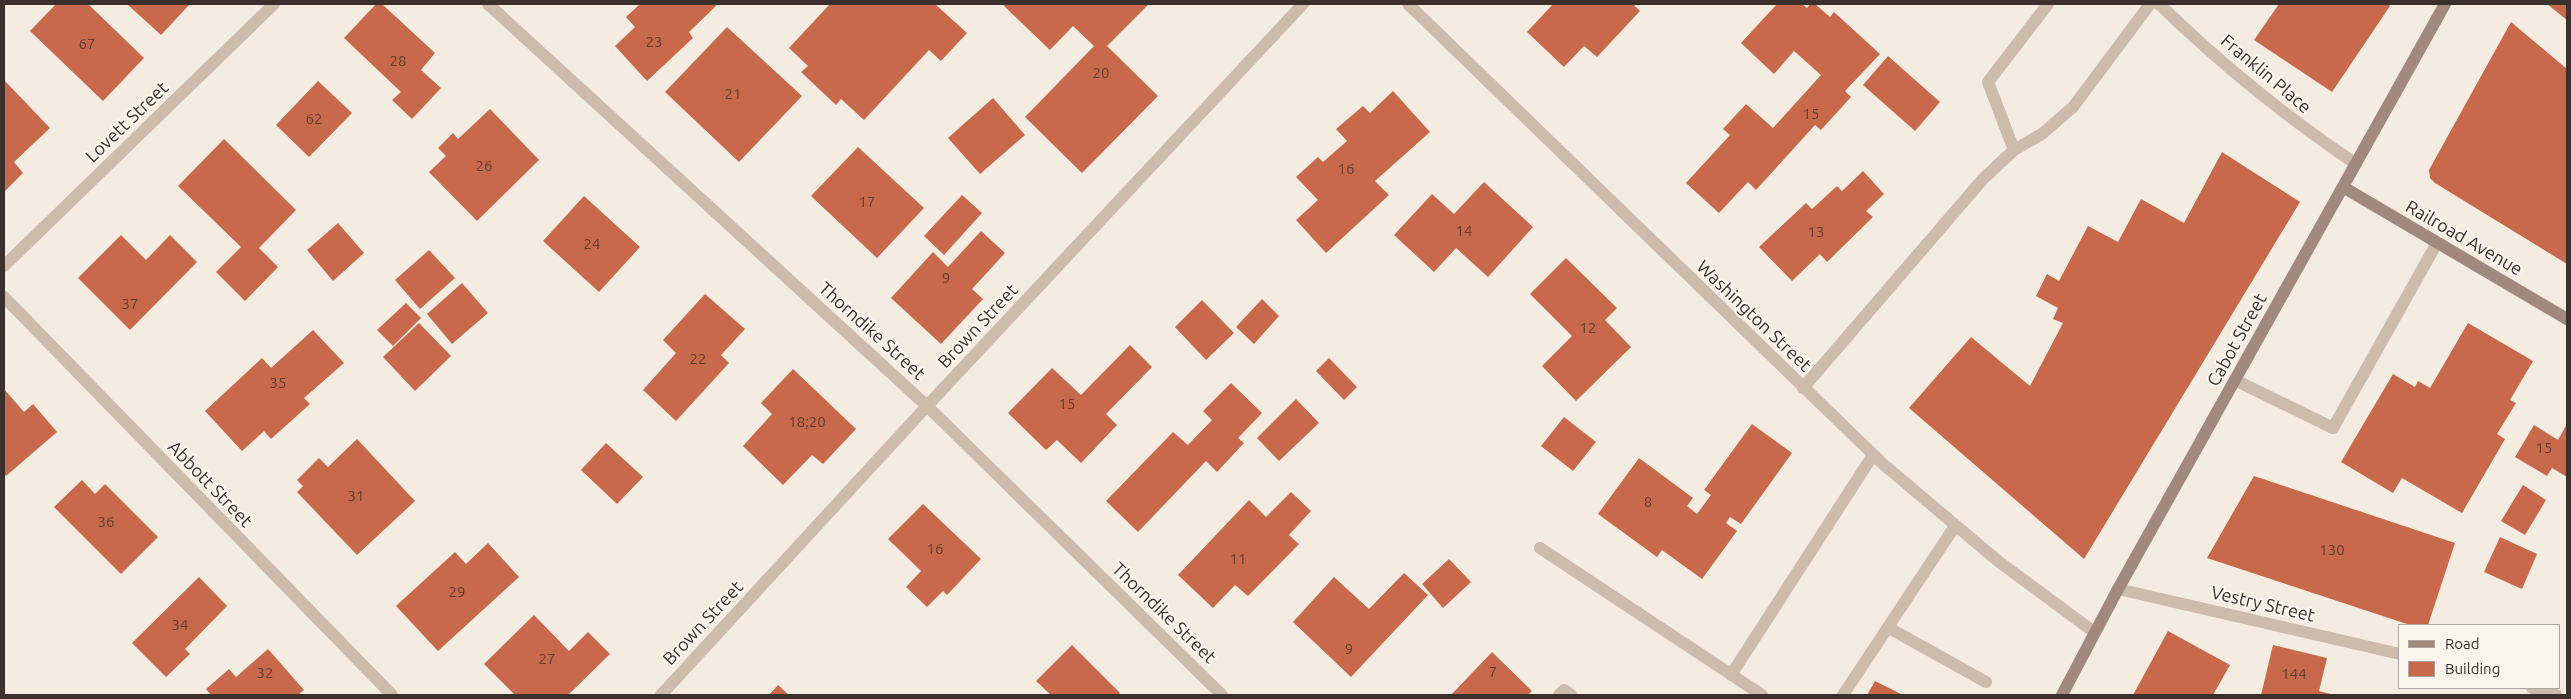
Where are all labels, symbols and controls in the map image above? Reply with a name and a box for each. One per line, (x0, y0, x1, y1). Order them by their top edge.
street label: Franklin Place (2217, 30, 2315, 118)
house number: 23 (646, 33, 662, 51)
house number: 67 (79, 35, 95, 53)
house number: 28 (390, 52, 406, 70)
house number: 20 (1093, 64, 1109, 82)
street label: Lovett Street (81, 77, 173, 167)
house number: 21 (725, 85, 741, 103)
house number: 15 (1803, 105, 1819, 123)
house number: 62 (306, 110, 322, 128)
house number: 26 (476, 157, 492, 175)
house number: 16 (1338, 160, 1354, 178)
house number: 17 (859, 193, 875, 211)
street label: Railroad Avenue (2402, 196, 2526, 280)
house number: 14 (1456, 222, 1472, 240)
house number: 13 (1808, 223, 1824, 241)
house number: 24 (584, 235, 600, 253)
street label: Washington Street (1692, 256, 1816, 376)
house number: 9 (942, 269, 950, 287)
street label: Thorndike Street (814, 278, 930, 384)
street label: Brown Street (933, 279, 1023, 373)
street label: Cabot Street (2203, 290, 2271, 390)
house number: 37 (122, 295, 138, 313)
house number: 12 (1580, 319, 1596, 337)
house number: 22 (690, 350, 706, 368)
house number: 35 (270, 374, 286, 392)
house number: 15 (1059, 395, 1075, 413)
house number: 18;20 (788, 413, 826, 431)
street label: Abbott Street (163, 436, 257, 532)
house number: 15 (2536, 439, 2552, 457)
house number: 31 (348, 487, 364, 505)
house number: 8 (1644, 493, 1652, 511)
house number: 36 (98, 513, 114, 531)
house number: 16 (927, 540, 943, 558)
house number: 130 (2319, 541, 2345, 559)
house number: 11 (1230, 550, 1246, 568)
street label: Thorndike Street (1108, 558, 1220, 668)
street label: Brown Street (658, 576, 748, 670)
street label: Vestry Street (2209, 582, 2317, 626)
house number: 29 (449, 583, 465, 601)
house number: 34 (172, 616, 188, 634)
legend (2398, 624, 2561, 689)
text: Road (2445, 635, 2480, 652)
house number: 9 (1345, 640, 1353, 658)
house number: 27 (539, 650, 555, 668)
text: Building (2445, 660, 2500, 677)
house number: 7 (1489, 663, 1497, 681)
house number: 32 (257, 664, 273, 682)
house number: 144 (2281, 665, 2307, 683)

